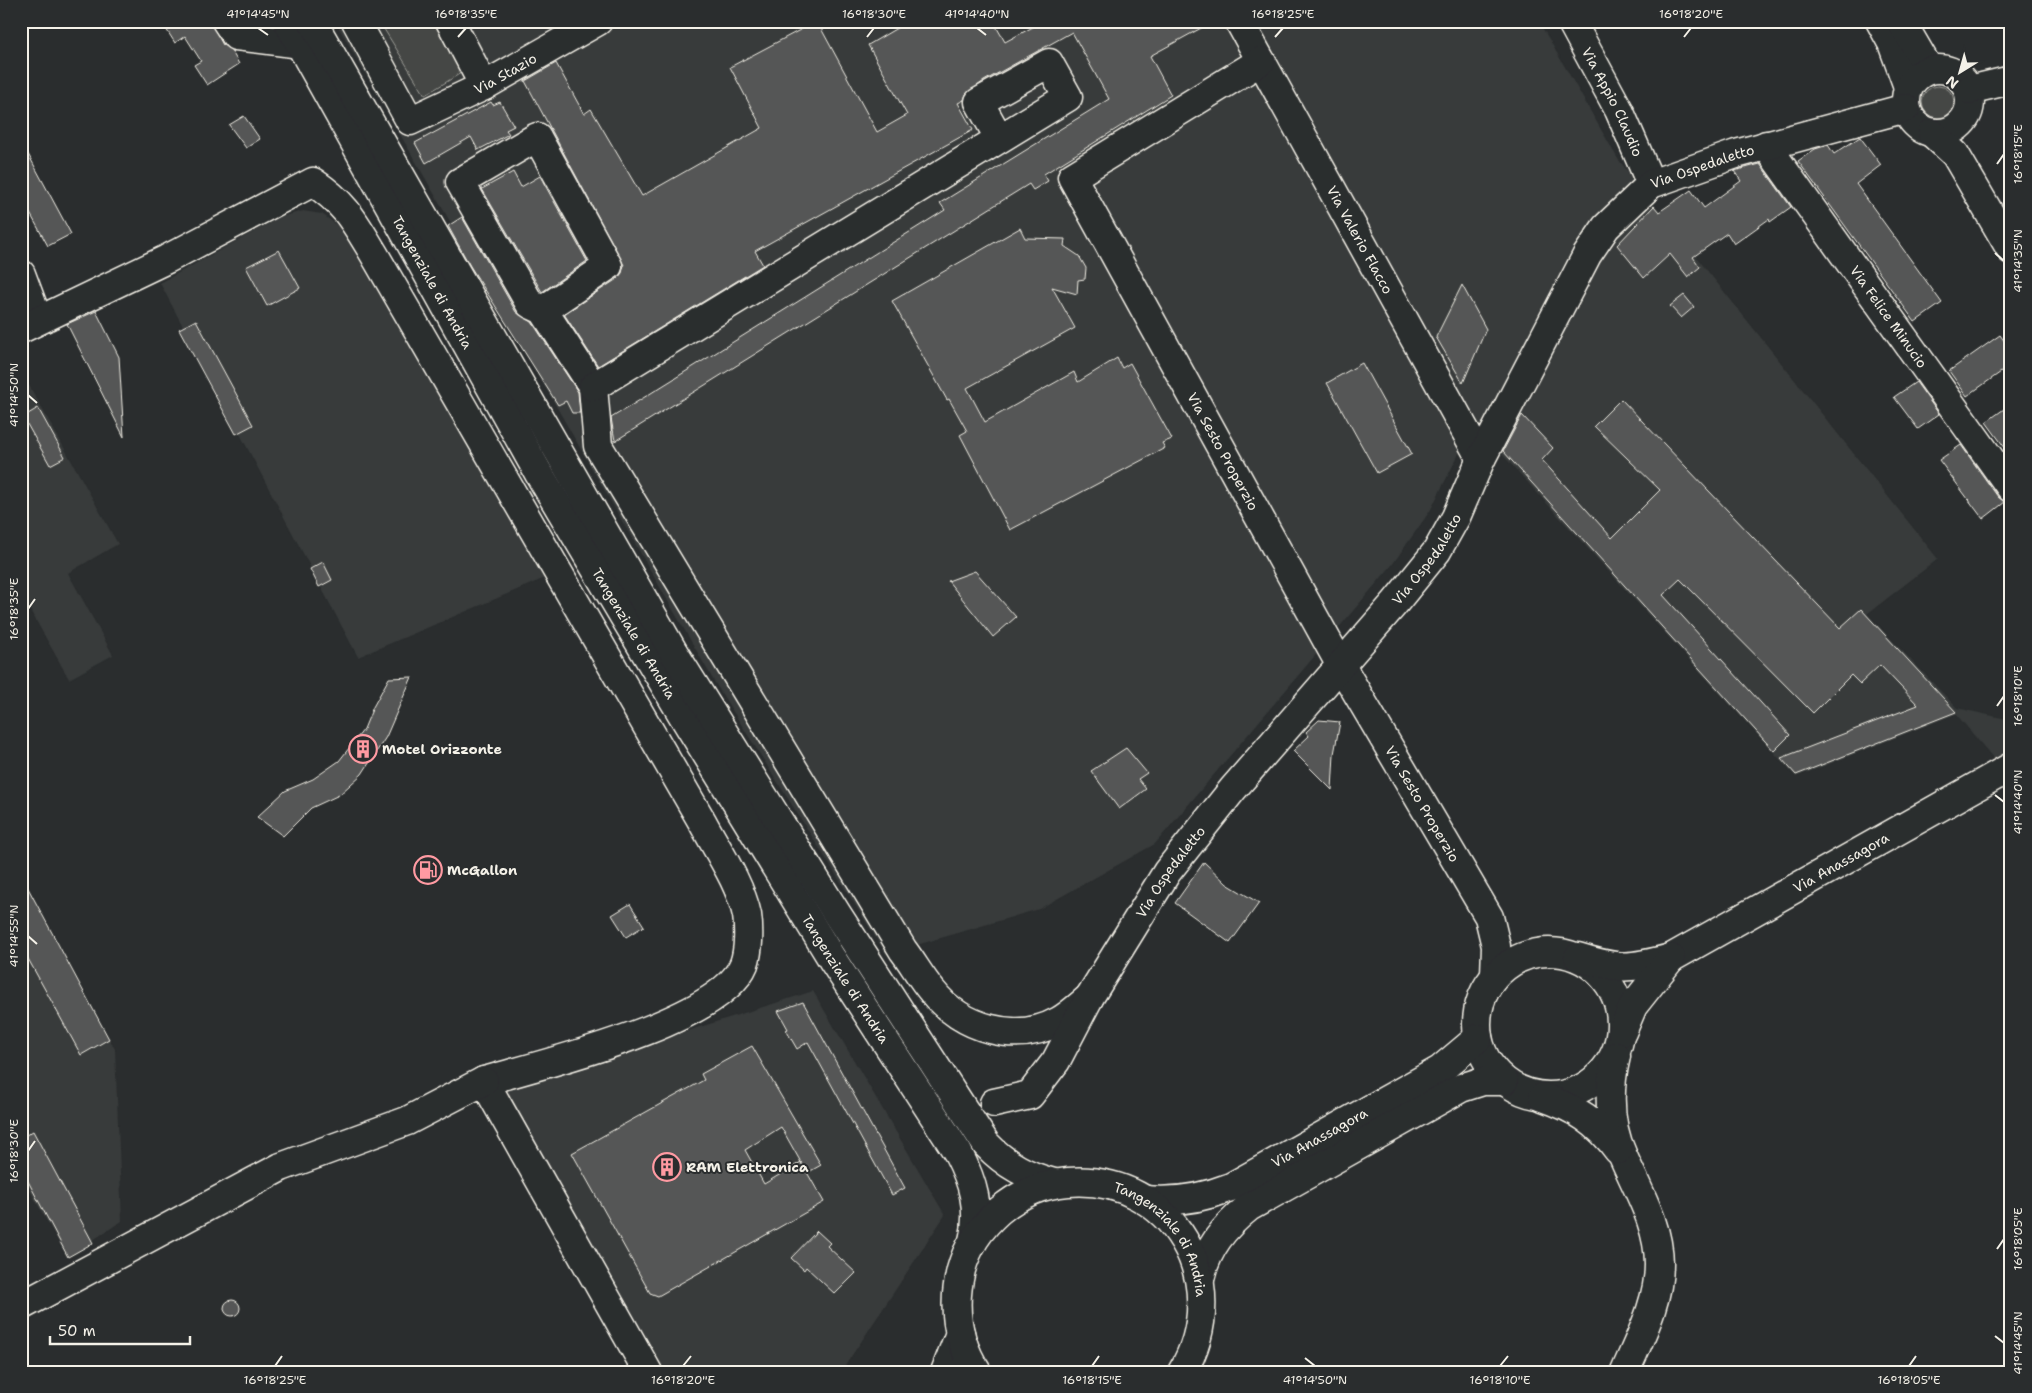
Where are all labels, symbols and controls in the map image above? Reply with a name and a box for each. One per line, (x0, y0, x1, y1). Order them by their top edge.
text: 41°14'45"N (226, 6, 290, 22)
text: 16°18'35"E (435, 6, 497, 22)
text: 16°18'30"E (842, 6, 906, 22)
text: 41°14'40"N (945, 6, 1009, 22)
text: 16°18'25"E (1252, 6, 1314, 22)
text: 16°18'20"E (1659, 6, 1723, 22)
street label: Via Appio Claudio (1578, 44, 1647, 159)
north arrow (1934, 48, 1984, 98)
street label: Via Stazio (471, 49, 540, 98)
text: N (1942, 72, 1962, 93)
text: 16°18'15"E (2010, 124, 2026, 184)
street label: Via Ospedaletto (1648, 140, 1756, 192)
street label: Via Valerio Flacco (1323, 183, 1397, 297)
street label: Tangenziale di Andria (388, 213, 477, 352)
text: 41°14'35"N (2010, 229, 2026, 293)
street label: Via Felice Minucio (1846, 262, 1931, 371)
text: 41°14'50"N (6, 363, 22, 427)
street label: Via Sesto Properzio (1183, 389, 1263, 514)
street label: Via Ospedaletto (1388, 510, 1465, 609)
street label: Tangenziale di Andria (588, 565, 680, 703)
text: 16°18'35"E (6, 578, 22, 640)
text: 16°18'10"E (2010, 666, 2026, 726)
building icon: Motel Orizzonte (348, 734, 378, 764)
place label: Motel Orizzonte (382, 740, 502, 758)
street label: Via Sesto Properzio (1381, 743, 1464, 865)
text: 41°14'40"N (2010, 770, 2026, 834)
street label: Via Ospedaletto (1132, 822, 1209, 921)
street label: Via Anassagora (1790, 828, 1892, 897)
fuel station icon: McGallon (413, 855, 443, 885)
place label: McGallon (447, 861, 517, 879)
text: 41°14'55"N (6, 905, 22, 967)
street label: Tangenziale di Andria (798, 911, 894, 1047)
street label: Via Anassagora (1268, 1103, 1371, 1172)
text: 16°18'30"E (6, 1119, 22, 1183)
building icon: RAM Elettronica (652, 1152, 682, 1182)
place label: RAM Elettronica (686, 1158, 809, 1176)
street label: Tangenziale di Andria (1112, 1178, 1210, 1298)
text: 16°18'05"E (2010, 1208, 2026, 1270)
text: 41°14'45"N (2010, 1311, 2026, 1375)
scale bar (50, 1313, 190, 1345)
text: 50 m (58, 1321, 96, 1341)
text: 16°18'25"E (244, 1372, 306, 1388)
text: 16°18'20"E (651, 1372, 715, 1388)
text: 16°18'15"E (1062, 1372, 1122, 1388)
text: 41°14'50"N (1283, 1372, 1347, 1388)
text: 16°18'10"E (1470, 1372, 1530, 1388)
text: 16°18'05"E (1878, 1372, 1940, 1388)

